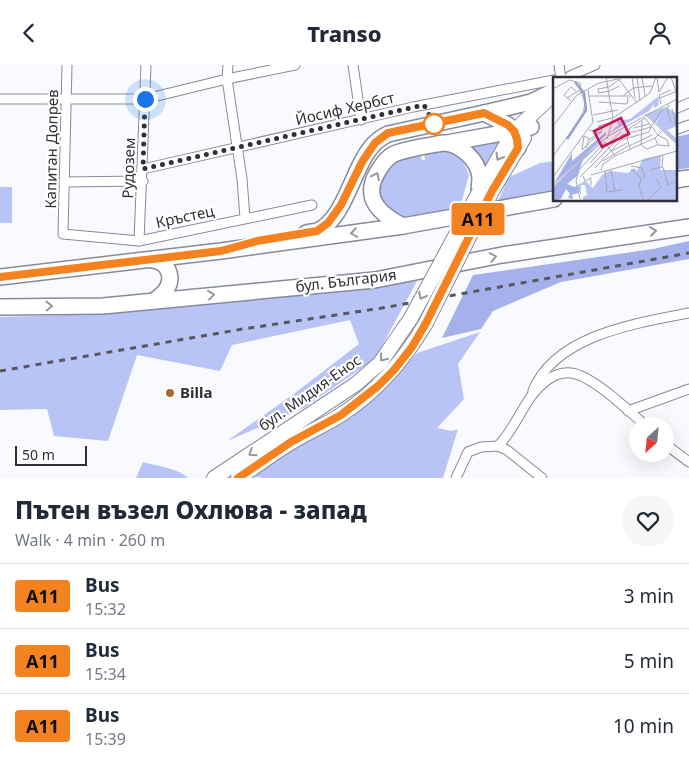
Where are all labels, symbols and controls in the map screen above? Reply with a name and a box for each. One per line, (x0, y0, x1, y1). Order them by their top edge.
text: Transo (307, 18, 382, 48)
icon: back (15, 19, 43, 47)
icon: person (646, 19, 674, 47)
inset map (553, 77, 676, 201)
your location (133, 87, 158, 112)
street label: Йосиф Хербст (293, 87, 396, 129)
street label: Капитан Допрев (40, 89, 62, 209)
unlabelled marker (423, 113, 445, 135)
street label: Рудозем (117, 137, 139, 199)
one-way arrow (496, 151, 506, 160)
one-way arrow (370, 172, 380, 181)
street label: Кръстец (154, 200, 217, 232)
line badge: А11 (449, 203, 507, 235)
text: А11 (461, 207, 495, 231)
one-way arrow (350, 227, 358, 238)
one-way arrow (649, 227, 658, 237)
one-way arrow (488, 252, 497, 263)
street label: бул. България (294, 264, 397, 296)
one-way arrow (207, 290, 215, 301)
one-way arrow (418, 291, 428, 300)
one-way arrow (45, 301, 53, 311)
street label: бул. Мидия-Енос (254, 349, 365, 435)
one-way arrow (381, 352, 389, 361)
place label: Billa (180, 382, 212, 402)
marker: Billa (164, 387, 176, 399)
north arrow (629, 417, 674, 463)
map controls (629, 417, 674, 462)
scale bar (15, 443, 88, 466)
text: 50 m (22, 445, 55, 464)
one-way arrow (249, 447, 258, 456)
text: Пътен възел Охлюва - запад (15, 493, 367, 526)
button: heart (622, 495, 674, 547)
text: Walk · 4 min · 260 m (15, 529, 165, 551)
text: Bus (85, 572, 120, 598)
text: 3 min (624, 583, 674, 609)
text: А11 (26, 584, 59, 608)
text: 15:32 (85, 598, 126, 620)
text: Bus (85, 637, 120, 663)
text: 5 min (624, 648, 674, 674)
text: А11 (26, 649, 59, 673)
text: 15:34 (85, 663, 126, 685)
text: Bus (85, 702, 120, 728)
text: 10 min (613, 713, 674, 739)
text: А11 (26, 714, 59, 738)
text: 15:39 (85, 728, 126, 750)

